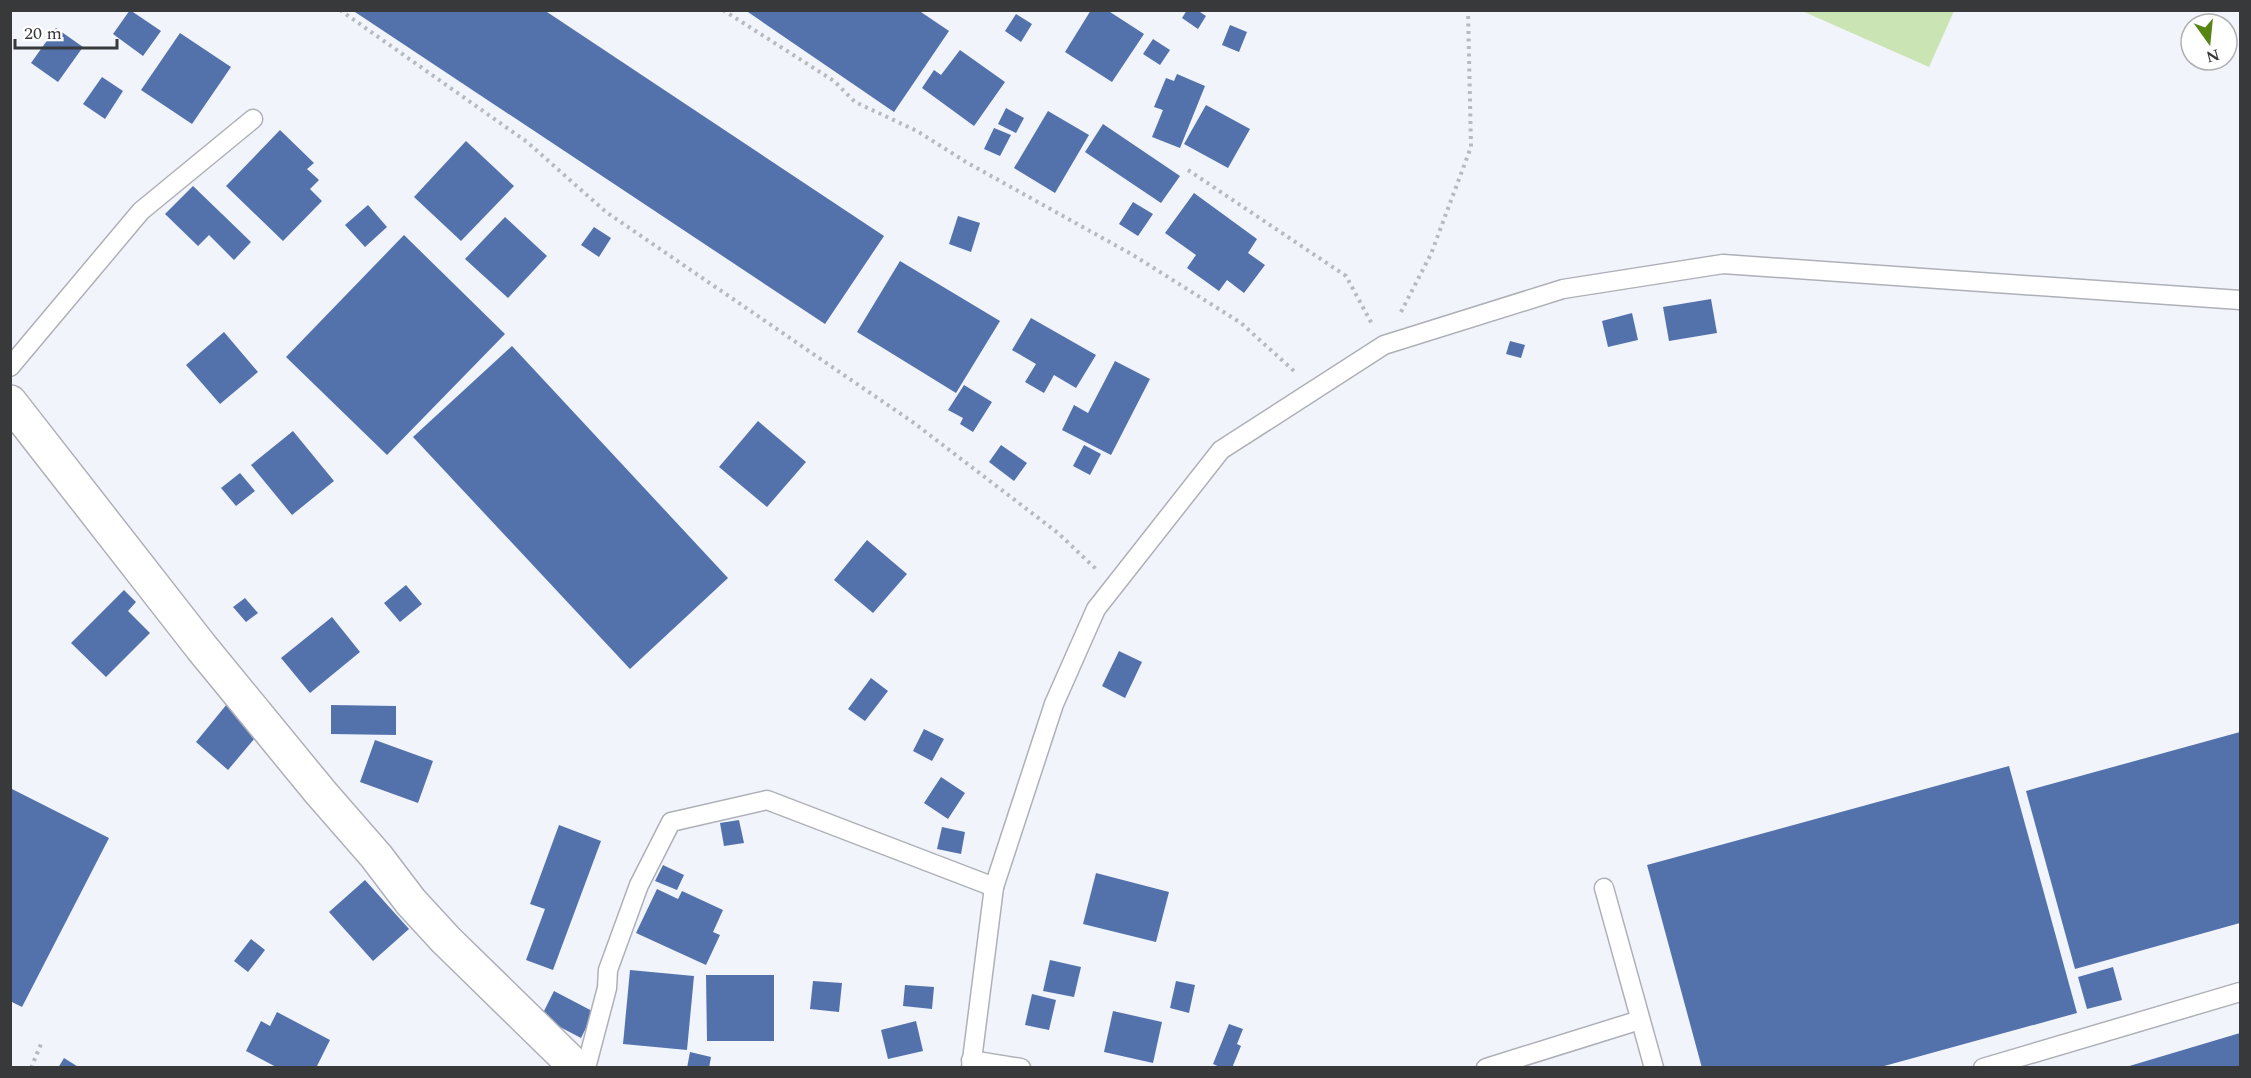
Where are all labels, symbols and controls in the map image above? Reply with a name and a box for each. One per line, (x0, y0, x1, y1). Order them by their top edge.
scale bar (15, 12, 117, 50)
north arrow (2179, 12, 2239, 72)
text: 20 m (24, 20, 62, 47)
text: N (2203, 42, 2222, 69)

